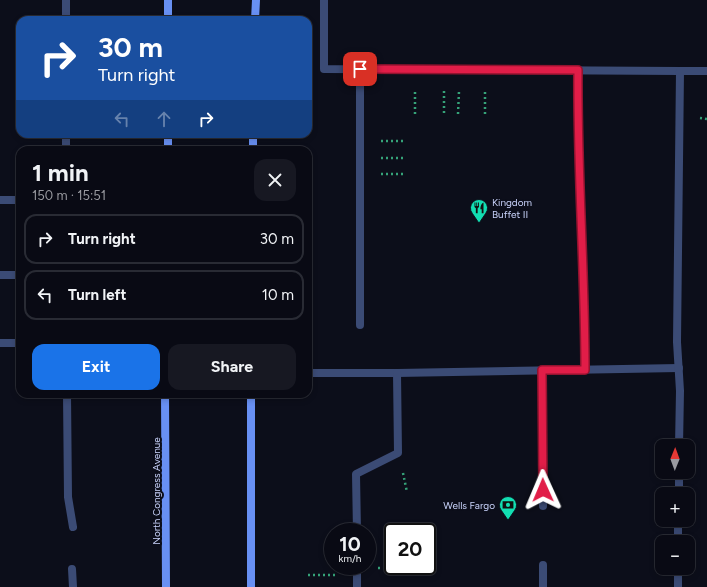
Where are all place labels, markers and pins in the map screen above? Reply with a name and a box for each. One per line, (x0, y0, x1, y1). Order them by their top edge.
pin (343, 52, 377, 86)
place label: Kingdom Buffet II (492, 196, 532, 221)
restaurant icon: Kingdom Buffet II (469, 198, 489, 223)
bank icon: Wells Fargo (498, 495, 518, 520)
place label: Wells Fargo (443, 499, 495, 512)

